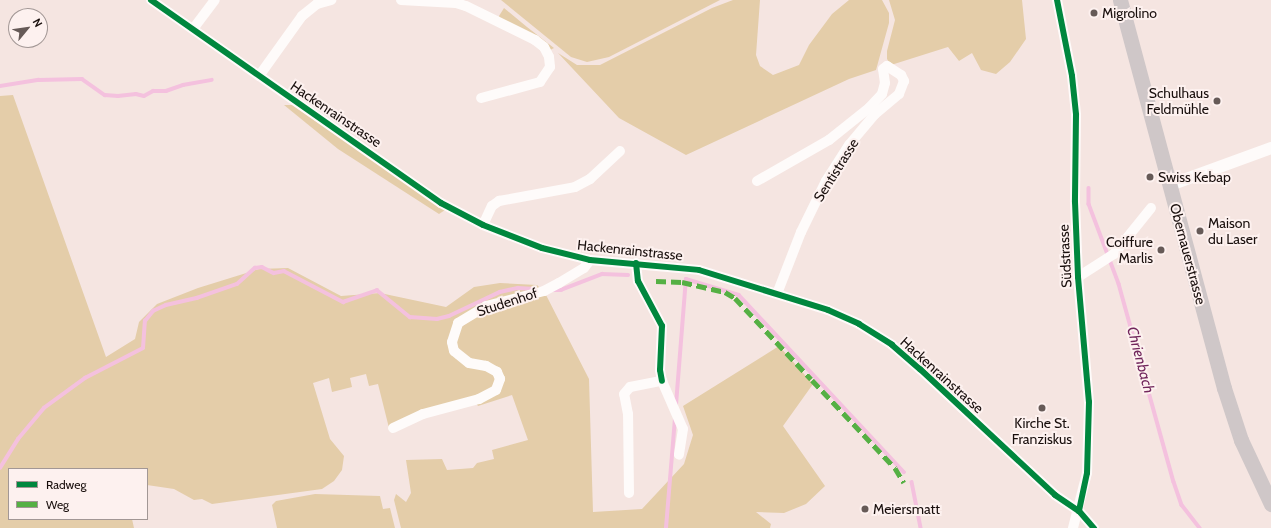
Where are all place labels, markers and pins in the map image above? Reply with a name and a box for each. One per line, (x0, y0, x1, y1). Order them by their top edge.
place label: Migrolino (1102, 5, 1157, 21)
marker: Migrolino (1089, 8, 1099, 18)
place label: Schulhaus Feldmühle (1147, 85, 1209, 118)
marker: Schulhaus Feldmühle (1212, 96, 1222, 106)
place label: Swiss Kebap (1158, 169, 1231, 185)
marker: Swiss Kebap (1145, 172, 1155, 182)
place label: Maison du Laser (1208, 215, 1257, 248)
marker: Maison du Laser (1195, 226, 1205, 236)
place label: Coiffure Marlis (1106, 234, 1153, 266)
marker: Coiffure Marlis (1156, 245, 1166, 255)
marker: Kirche St. Franziskus (1037, 403, 1047, 413)
place label: Kirche St. Franziskus (1012, 415, 1072, 448)
place label: Meiersmatt (873, 501, 940, 517)
marker: Meiersmatt (860, 504, 870, 514)

